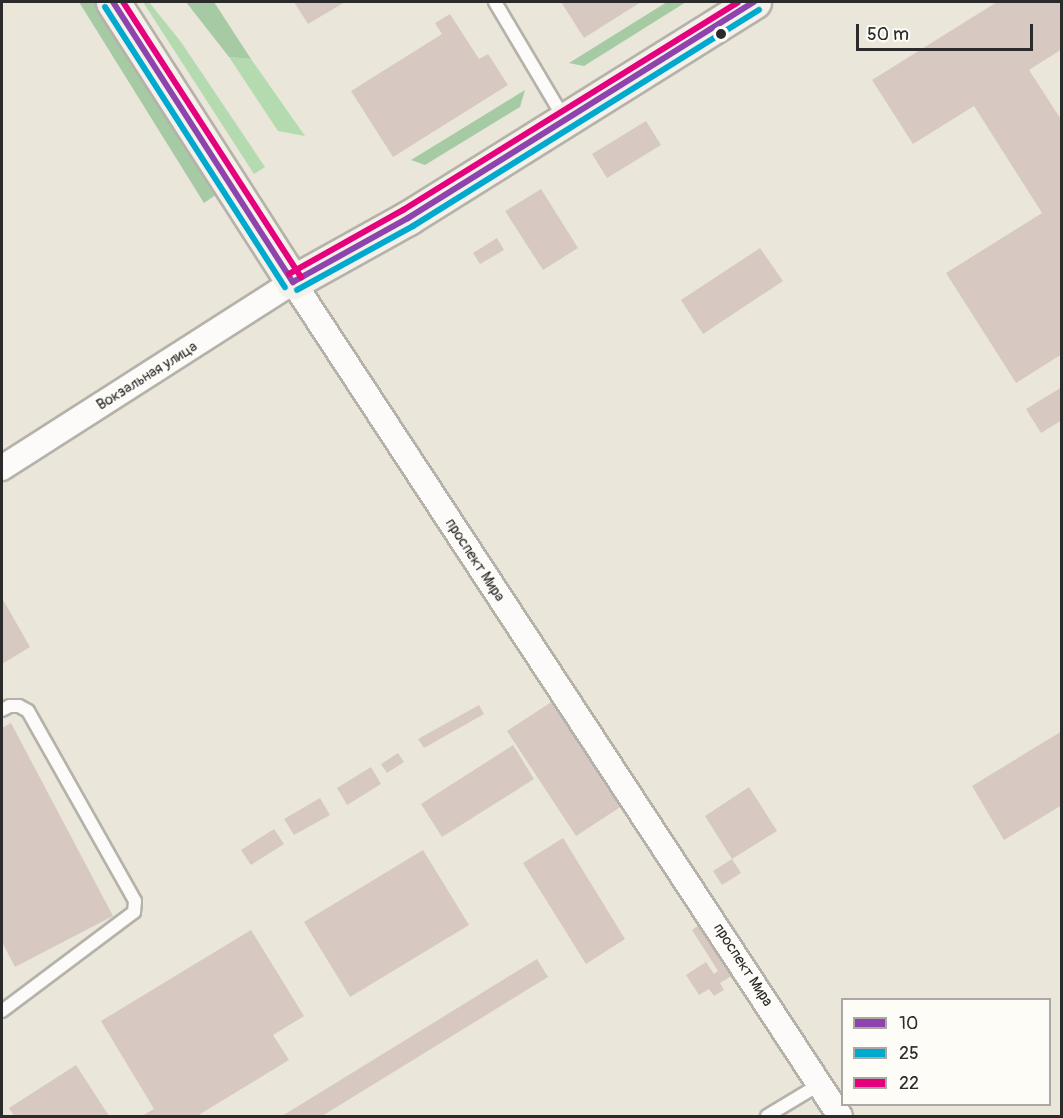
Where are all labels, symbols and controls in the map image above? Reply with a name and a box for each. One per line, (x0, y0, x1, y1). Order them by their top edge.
scale bar (859, 12, 1036, 50)
text: 50 m (867, 23, 909, 46)
unlabelled marker (715, 28, 727, 40)
street label: Вокзальная улица (93, 338, 201, 414)
street label: проспект Мира (441, 515, 509, 605)
street label: проспект Мира (709, 920, 777, 1010)
legend (841, 998, 1051, 1106)
text: 10 (899, 1012, 918, 1035)
text: 25 (899, 1042, 919, 1065)
text: 22 (899, 1072, 919, 1095)

